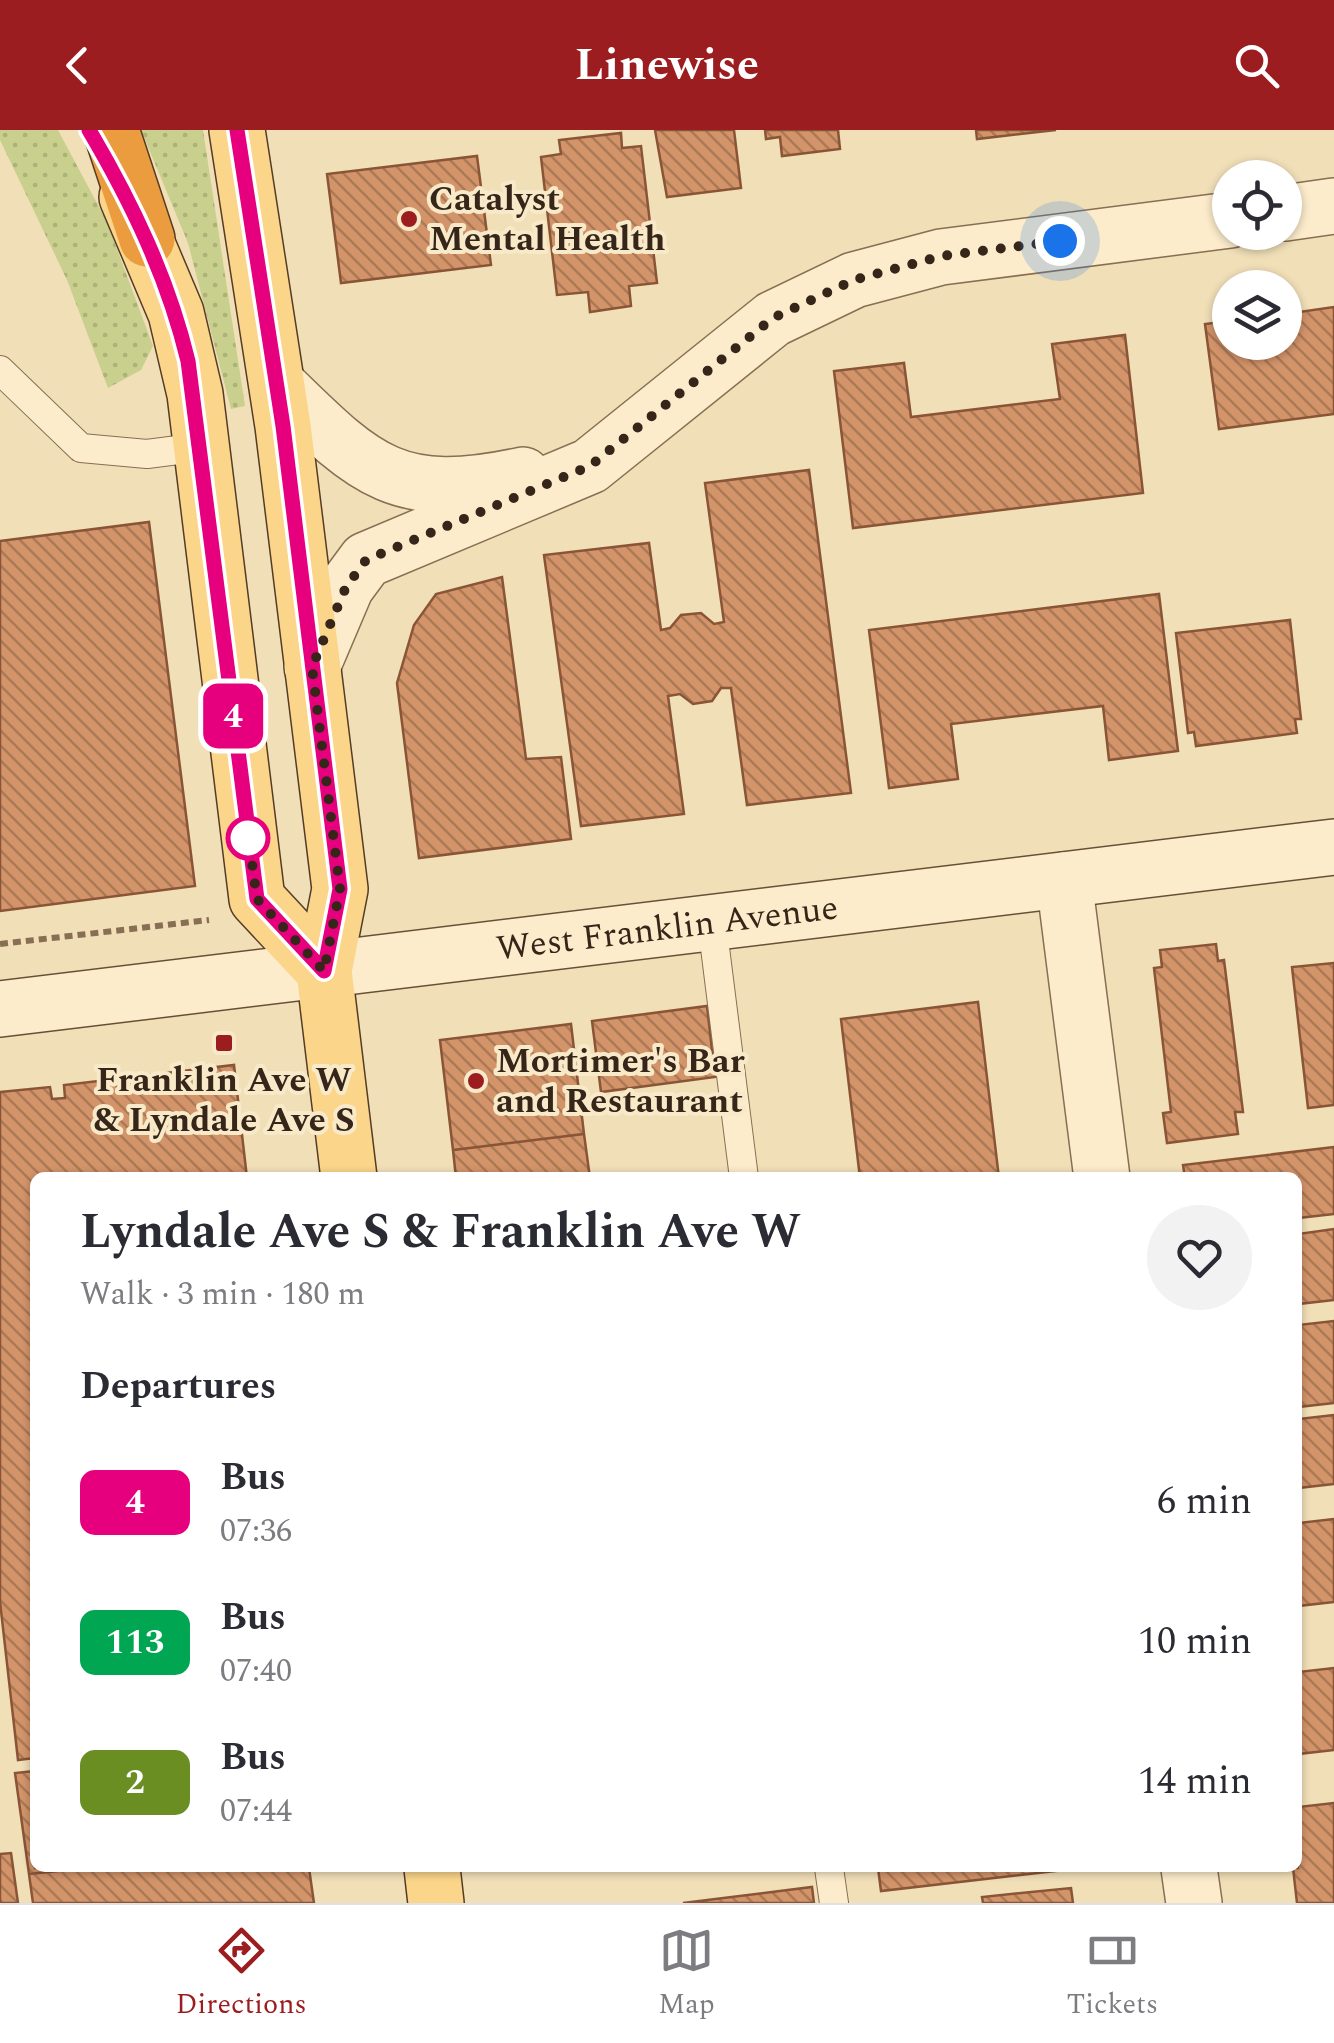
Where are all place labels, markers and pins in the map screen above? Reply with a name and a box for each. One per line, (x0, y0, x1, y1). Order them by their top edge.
place label: Catalyst Mental Health (429, 173, 666, 266)
marker: Catalyst Mental Health (398, 208, 420, 230)
unlabelled marker (227, 817, 269, 859)
marker: Franklin Ave W & Lyndale Ave S (213, 1032, 235, 1054)
place label: Mortimer's Bar and Restaurant (496, 1035, 745, 1128)
place label: Franklin Ave W & Lyndale Ave S (93, 1054, 355, 1147)
marker: Mortimer's Bar and Restaurant (465, 1070, 487, 1092)

